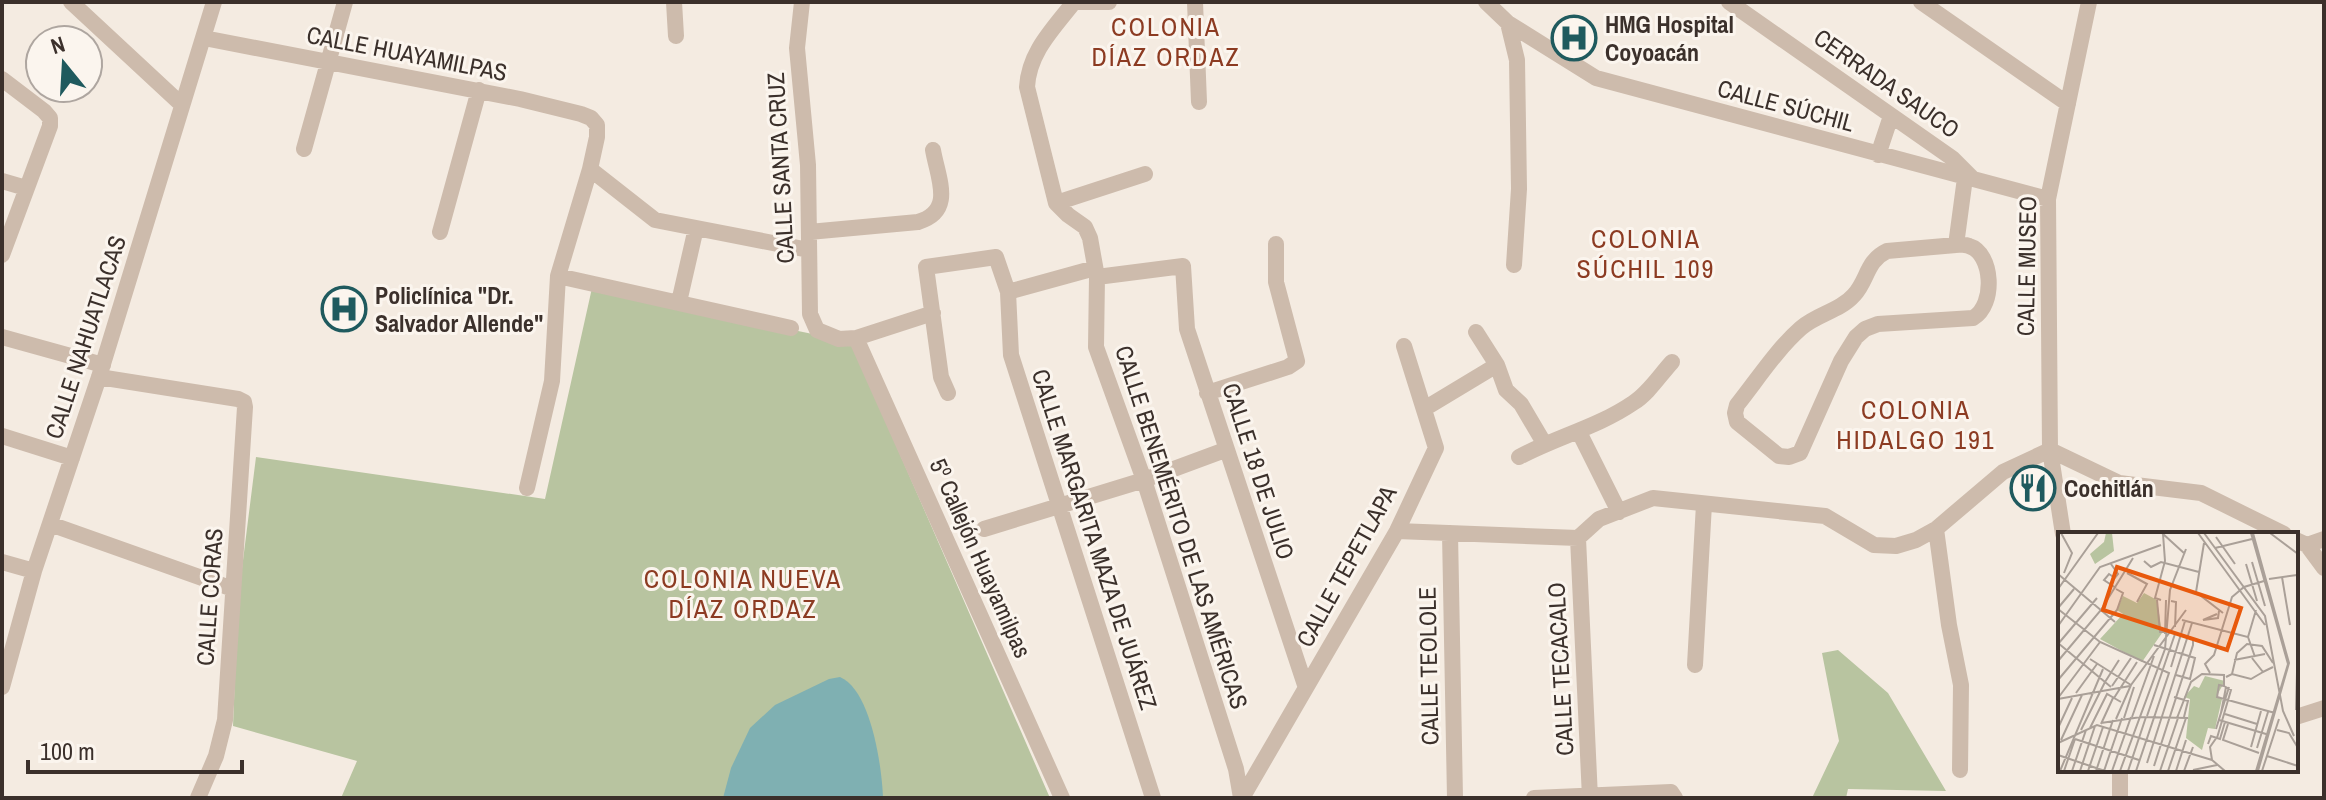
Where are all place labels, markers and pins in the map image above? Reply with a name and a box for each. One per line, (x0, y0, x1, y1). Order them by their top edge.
place label: HMG Hospital Coyoacán (1605, 8, 1734, 68)
hospital icon: HMG Hospital Coyoacán (1550, 14, 1598, 62)
place label: Policlínica "Dr. Salvador Allende" (375, 279, 543, 339)
hospital icon: Policlínica "Dr. Salvador Allende" (320, 285, 368, 333)
restaurant icon: Cochitlán (2009, 464, 2057, 512)
place label: Cochitlán (2064, 472, 2154, 504)

